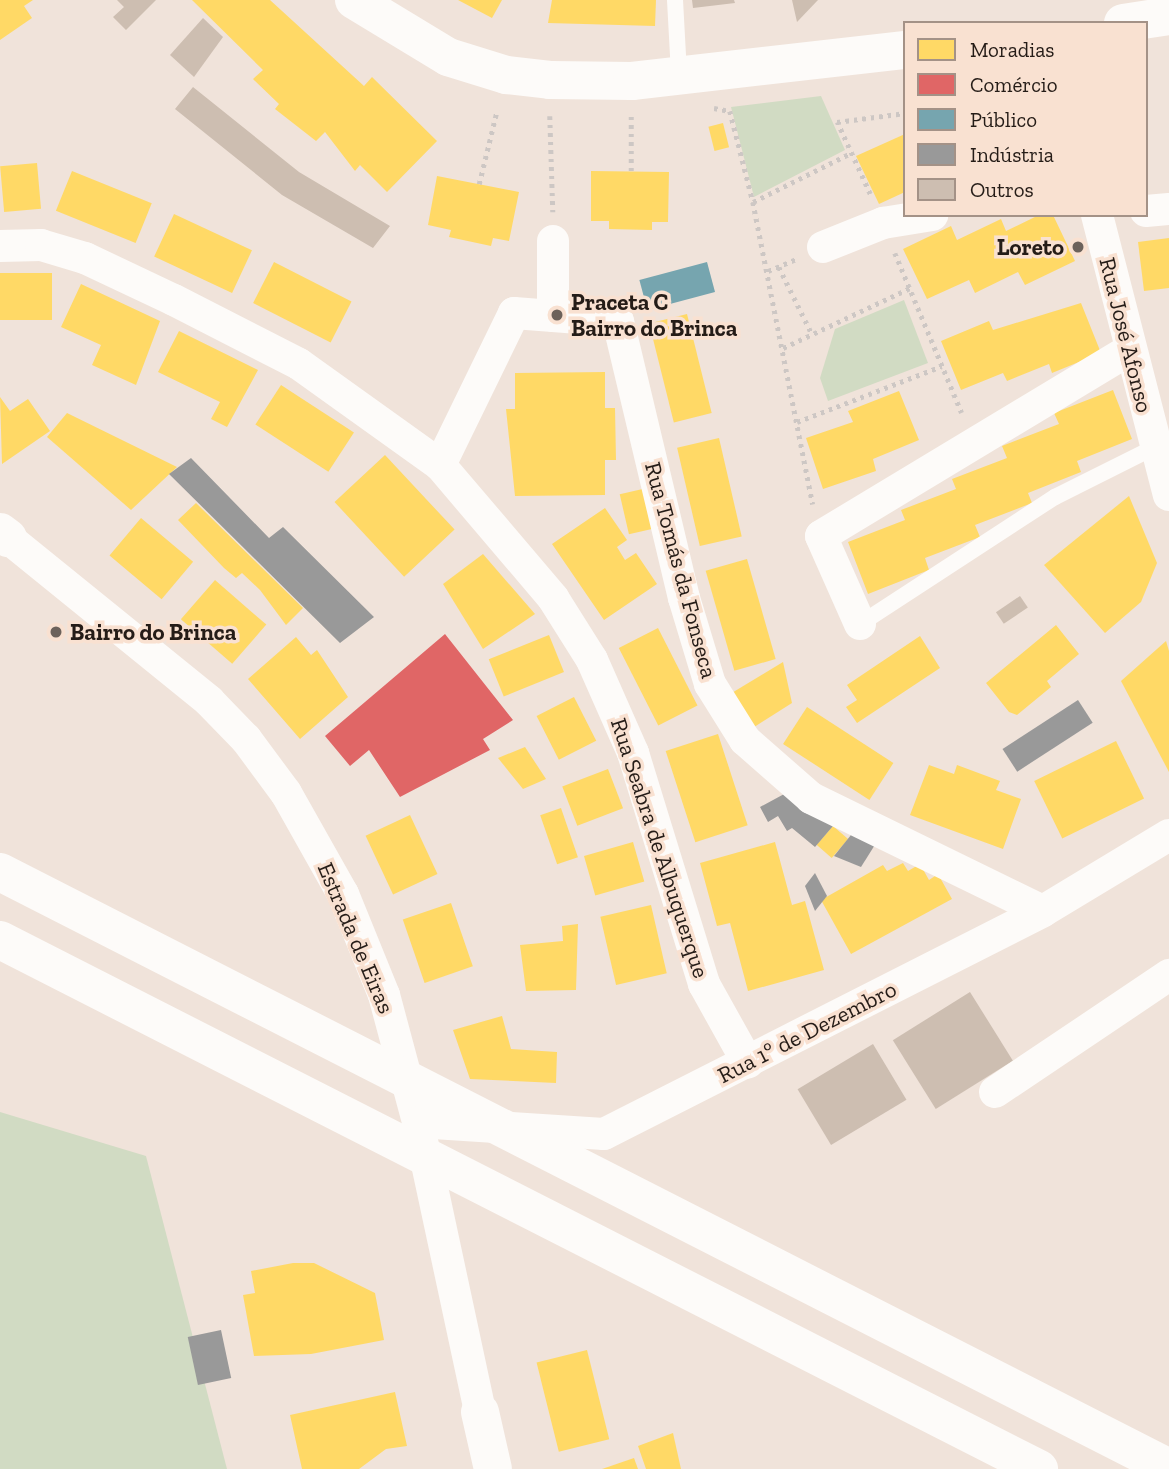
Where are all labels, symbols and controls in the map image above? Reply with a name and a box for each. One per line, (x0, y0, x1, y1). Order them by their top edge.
legend (903, 21, 1148, 217)
text: Moradias (970, 37, 1055, 62)
text: Comércio (970, 72, 1058, 97)
text: Público (970, 107, 1037, 132)
text: Indústria (970, 142, 1054, 167)
text: Outros (970, 177, 1034, 202)
place label: Loreto (997, 233, 1064, 261)
marker: Loreto (1070, 239, 1086, 255)
street label: Rua José Afonso (1093, 254, 1159, 416)
place label: Praceta C Bairro do Brinca (571, 288, 737, 342)
marker: Praceta C Bairro do Brinca (549, 307, 565, 323)
street label: Rua Tomás da Fonseca (639, 459, 723, 681)
place label: Bairro do Brinca (70, 618, 236, 646)
marker: Bairro do Brinca (48, 624, 64, 640)
street label: Rua Seabra de Albuquerque (605, 714, 715, 982)
street label: Estrada de Eiras (312, 858, 400, 1018)
street label: Rua 1º de Dezembro (713, 975, 901, 1089)

